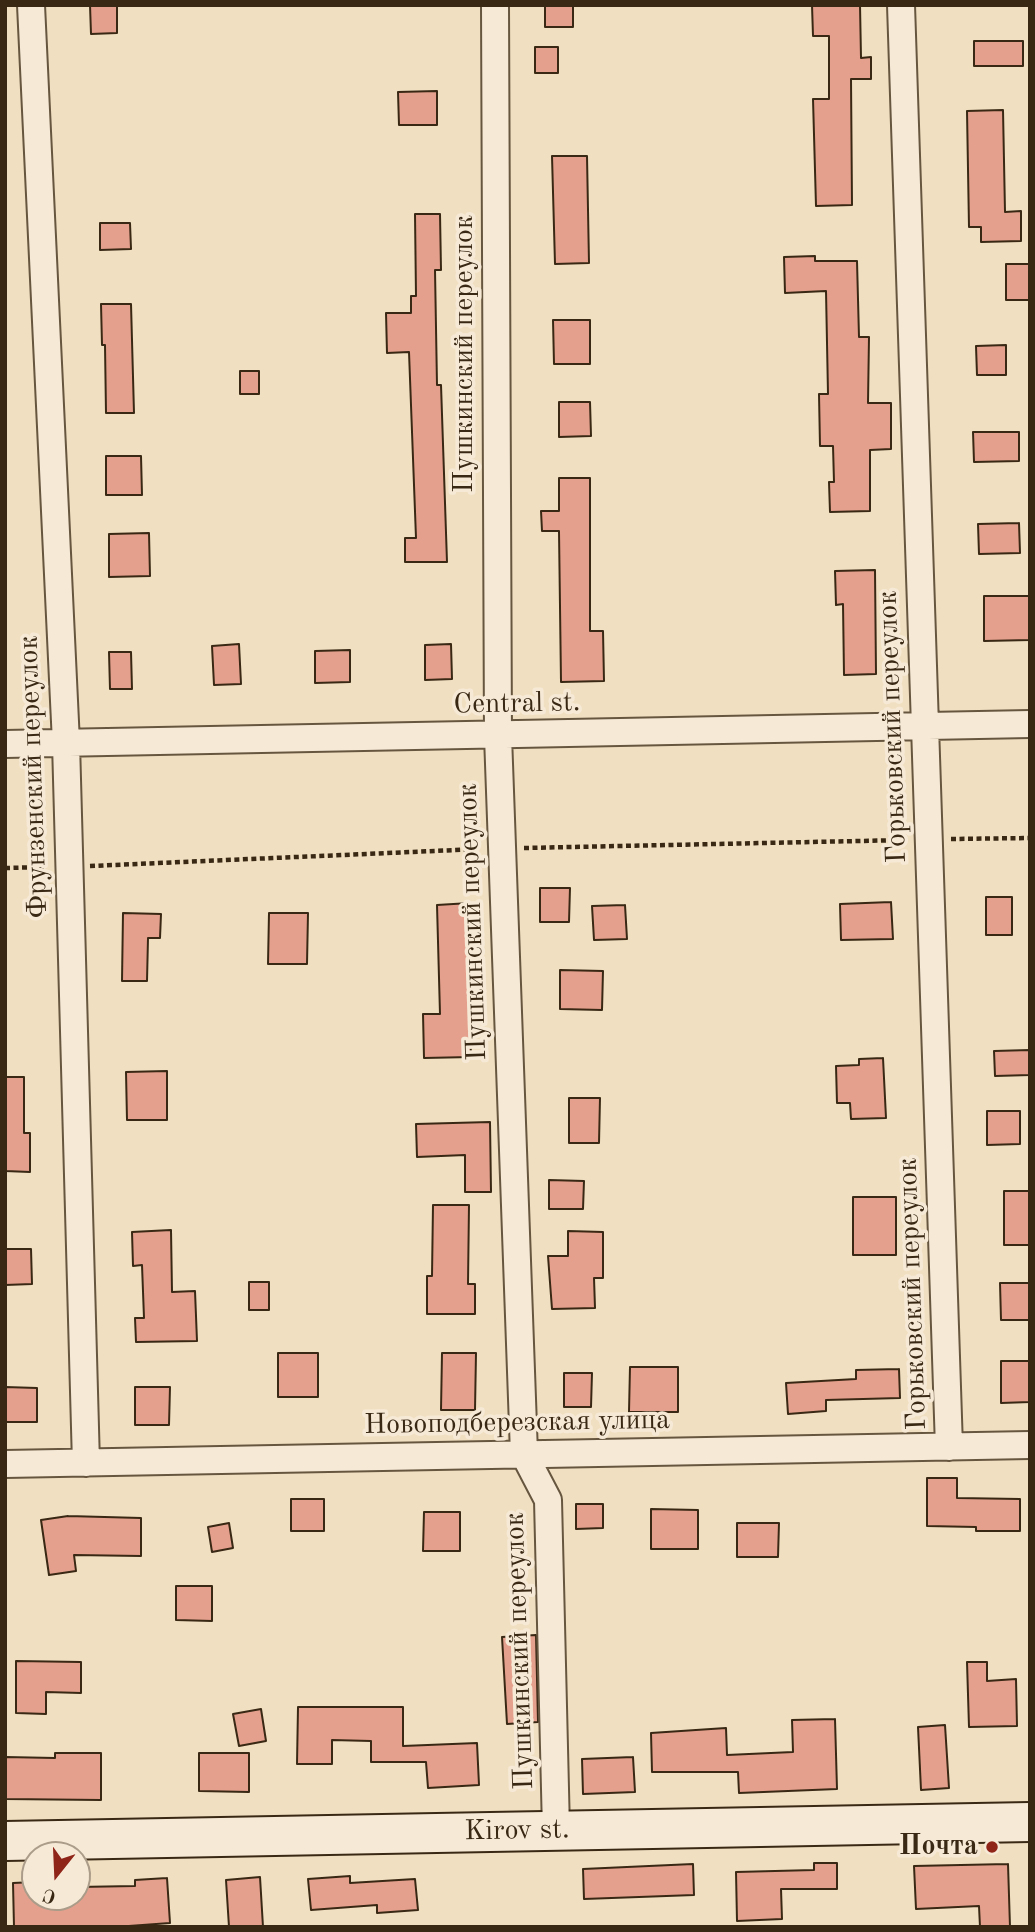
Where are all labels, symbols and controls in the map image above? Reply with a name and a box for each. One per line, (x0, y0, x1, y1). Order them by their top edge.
street label: Пушкинский переулок (448, 215, 482, 493)
street label: Горьковский переулок (871, 590, 915, 864)
street label: Фрунзенский переулок (12, 635, 56, 919)
street label: Central st. (453, 686, 581, 722)
street label: Пушкинский переулок (451, 783, 495, 1061)
street label: Горьковский переулок (891, 1157, 935, 1431)
street label: Новоподберезская улица (364, 1404, 670, 1442)
street label: Пушкинский переулок (498, 1512, 542, 1790)
street label: Kirov st. (464, 1813, 570, 1849)
place label: Почта (899, 1830, 978, 1864)
marker: Почта (984, 1839, 1000, 1855)
north arrow (21, 1841, 91, 1911)
text: С (41, 1884, 59, 1906)

